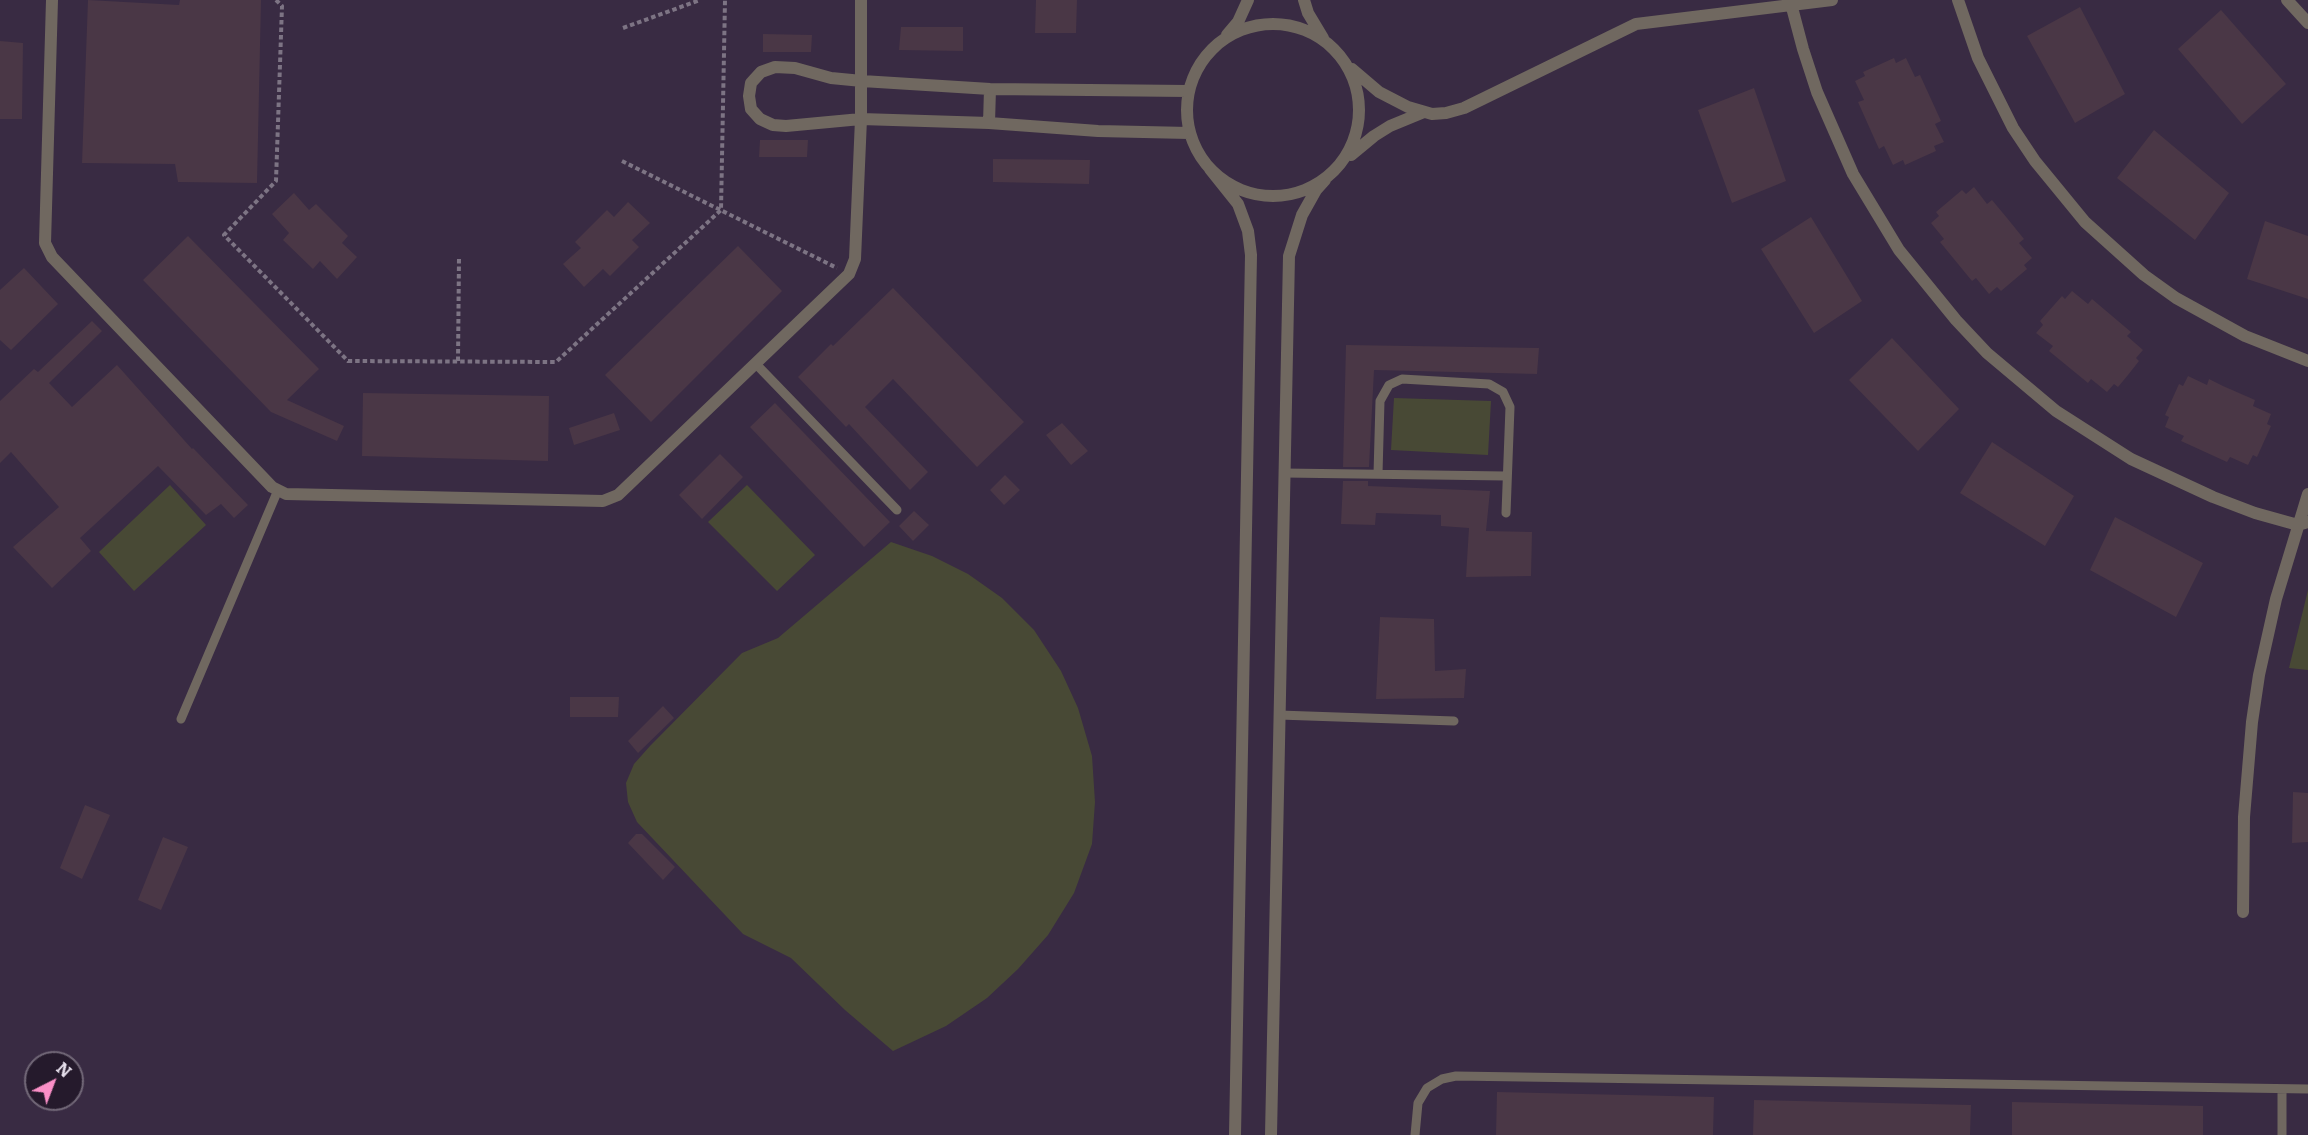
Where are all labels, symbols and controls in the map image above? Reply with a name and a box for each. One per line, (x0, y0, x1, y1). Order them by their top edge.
north arrow (24, 1051, 84, 1111)
text: N (52, 1056, 78, 1083)

